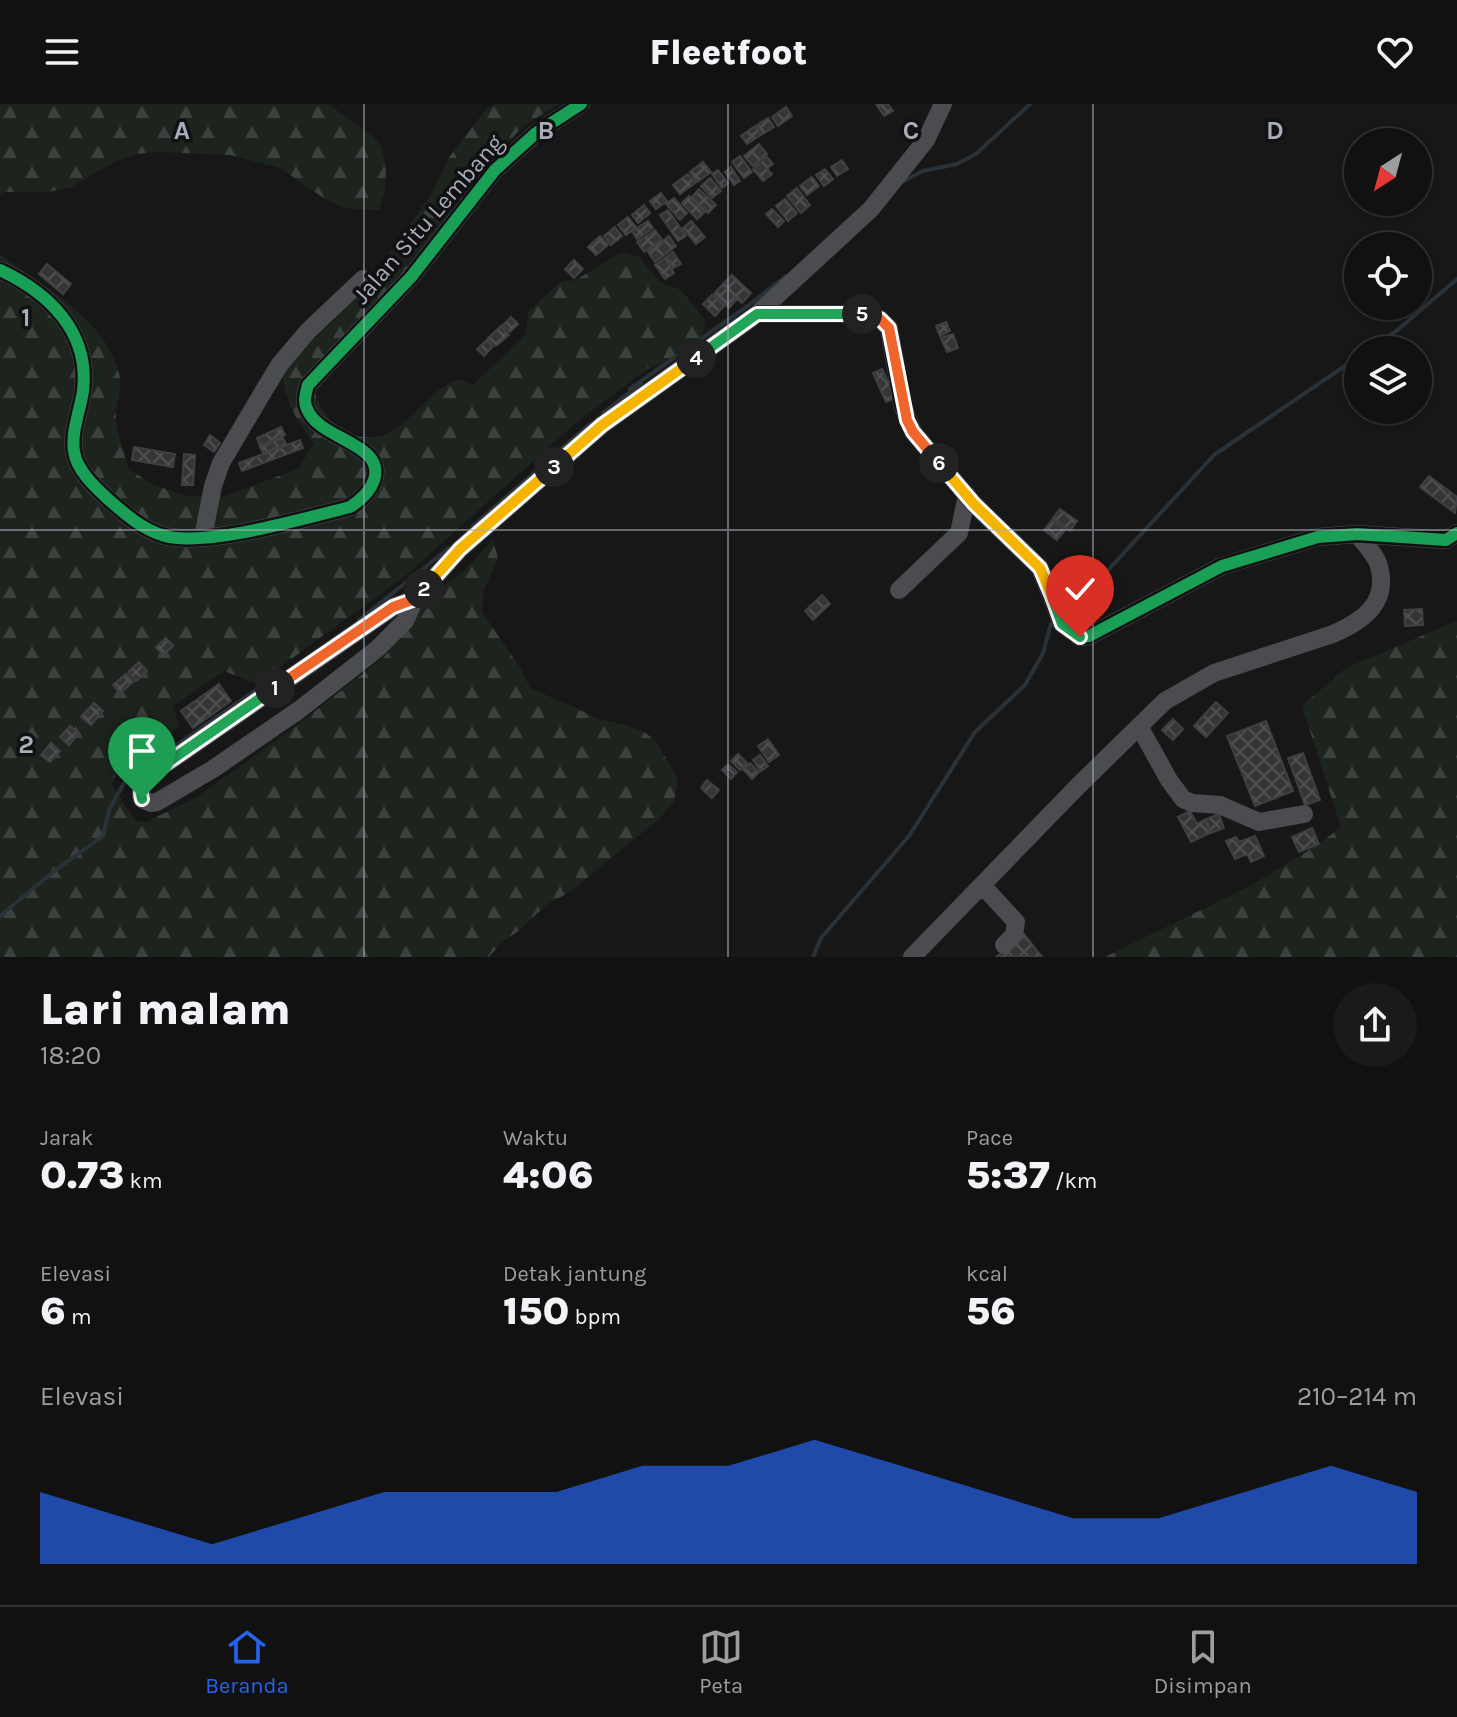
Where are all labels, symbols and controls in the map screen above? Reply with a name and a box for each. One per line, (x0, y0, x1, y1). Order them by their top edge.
icon: menu (40, 30, 84, 74)
icon: heart (1373, 30, 1417, 74)
text: Fleetfoot (649, 31, 808, 73)
text: A (174, 115, 190, 146)
text: B (538, 115, 554, 146)
text: C (903, 115, 919, 146)
text: D (1266, 115, 1284, 146)
street label: Jalan Situ Lembang (347, 128, 510, 309)
north arrow (1344, 128, 1432, 216)
map controls (1344, 128, 1432, 424)
button: locate (1344, 232, 1432, 320)
pin: 5 (842, 294, 882, 334)
text: 5 (856, 301, 868, 327)
text: 1 (21, 302, 31, 333)
button: layers (1344, 336, 1432, 424)
pin: 4 (676, 338, 716, 378)
text: 4 (689, 345, 703, 371)
pin: 6 (919, 443, 959, 483)
pin: 3 (534, 447, 574, 487)
text: 6 (932, 450, 946, 476)
text: 3 (547, 454, 561, 480)
pin (1046, 555, 1114, 637)
icon: check (1058, 567, 1102, 611)
pin: 2 (404, 569, 444, 609)
text: 2 (417, 576, 431, 602)
pin: 1 (255, 668, 295, 708)
text: 1 (271, 675, 279, 701)
pin (108, 717, 176, 799)
text: 2 (18, 729, 34, 760)
icon: arrive (120, 729, 164, 773)
button: share (1333, 983, 1417, 1067)
text: Lari malam (40, 984, 291, 1035)
text: 18:20 (40, 1040, 101, 1071)
text: Jarak (40, 1125, 93, 1151)
text: Waktu (503, 1125, 568, 1151)
text: Pace (966, 1125, 1013, 1151)
text: 0.73 (40, 1151, 124, 1198)
text: 4:06 (503, 1151, 593, 1198)
text: 5:37 (966, 1151, 1050, 1198)
text: km (124, 1168, 163, 1194)
text: /km (1050, 1168, 1097, 1194)
text: Elevasi (40, 1261, 111, 1287)
text: Detak jantung (503, 1261, 646, 1287)
text: kcal (966, 1261, 1008, 1287)
text: 6 (40, 1287, 66, 1334)
text: 150 (503, 1287, 569, 1334)
text: 56 (966, 1287, 1016, 1334)
text: m (66, 1304, 92, 1330)
text: bpm (569, 1304, 621, 1330)
text: Elevasi (40, 1381, 124, 1412)
text: 210–214 m (1297, 1381, 1417, 1412)
tab: Beranda (205, 1625, 289, 1699)
tab: Peta (699, 1625, 743, 1699)
tab: Disimpan (1154, 1625, 1252, 1699)

